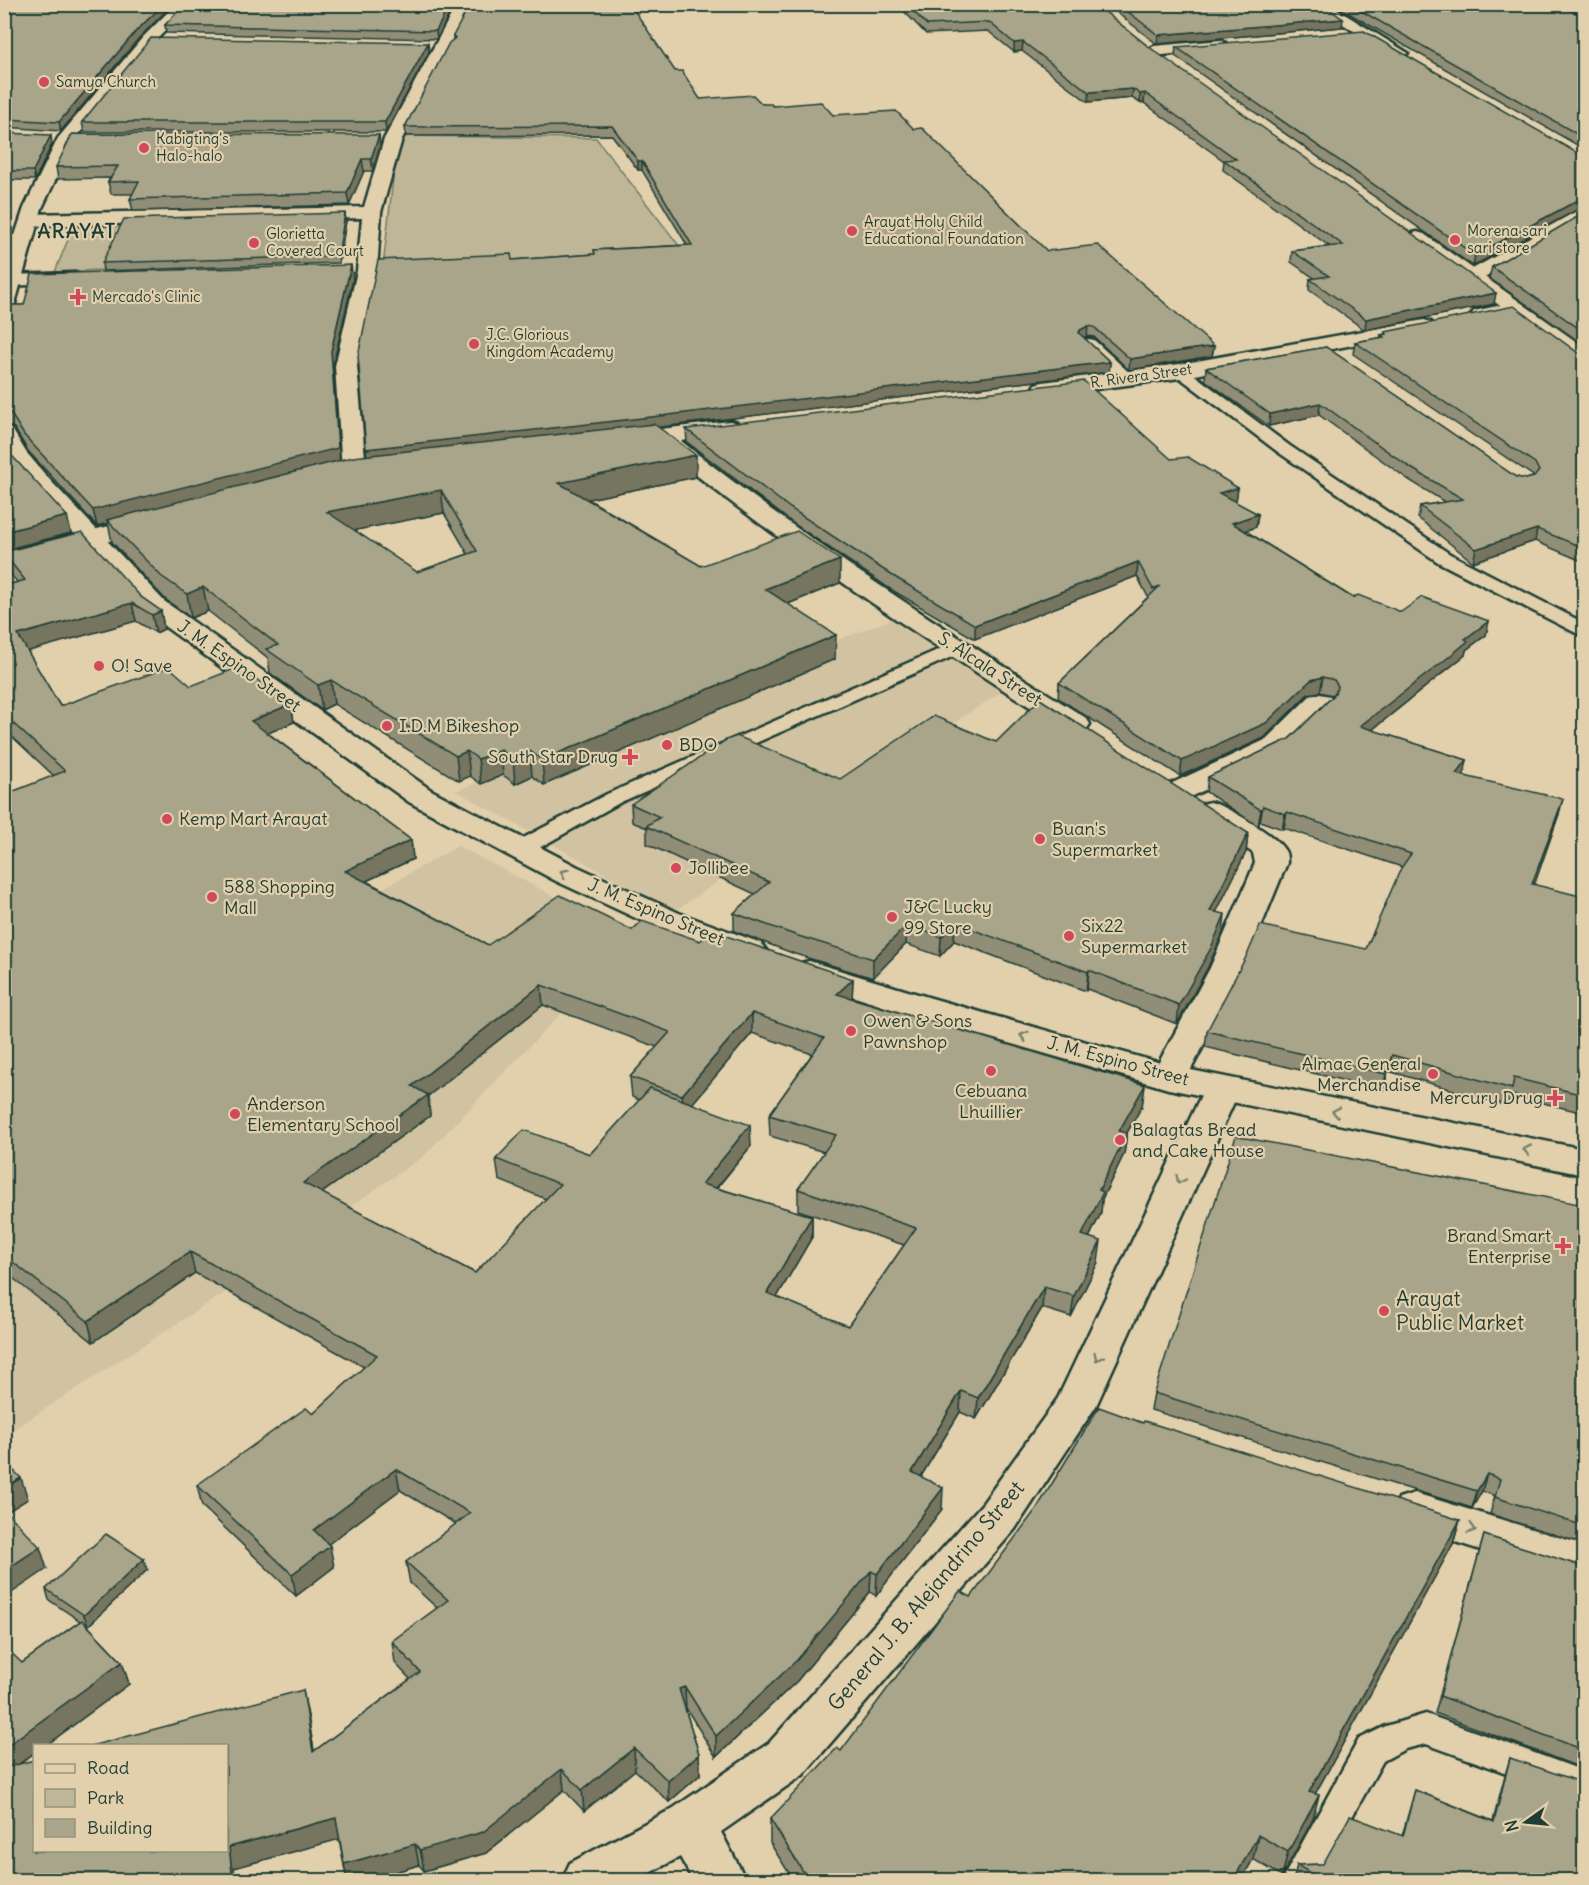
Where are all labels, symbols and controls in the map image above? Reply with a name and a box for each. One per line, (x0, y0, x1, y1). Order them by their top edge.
place label: Samya Church (56, 72, 156, 91)
marker: Samya Church (37, 75, 51, 89)
place label: Kabigting's Halo-halo (156, 129, 229, 165)
marker: Kabigting's Halo-halo (137, 141, 151, 155)
place label: Arayat Holy Child Educational Foundation (864, 212, 1024, 248)
district label: ARAYAT (37, 218, 117, 243)
place label: Morena sari sari store (1467, 221, 1547, 257)
place label: Glorietta Covered Court (266, 224, 364, 260)
marker: Arayat Holy Child Educational Foundation (845, 224, 859, 238)
marker: Morena sari sari store (1448, 233, 1462, 247)
marker: Glorietta Covered Court (247, 236, 261, 250)
place label: Mercado's Clinic (92, 287, 201, 306)
marker: Mercado's Clinic (69, 288, 87, 306)
place label: J.C. Glorious Kingdom Academy (486, 325, 614, 361)
marker: J.C. Glorious Kingdom Academy (467, 337, 481, 351)
street label: R. Rivera Street (1089, 359, 1193, 392)
street label: J. M. Espino Street (173, 614, 306, 717)
street label: S. Alcala Street (934, 626, 1047, 711)
place label: O! Save (111, 654, 172, 677)
marker: O! Save (92, 659, 106, 673)
place label: I.D.M Bikeshop (399, 714, 519, 737)
marker: I.D.M Bikeshop (380, 719, 394, 733)
place label: BDO (679, 733, 717, 756)
marker: BDO (660, 738, 674, 752)
place label: South Star Drug (488, 745, 618, 768)
marker: South Star Drug (623, 750, 637, 764)
place label: Kemp Mart Arayat (179, 807, 328, 830)
marker: Kemp Mart Arayat (160, 812, 174, 826)
place label: Buan's Supermarket (1052, 817, 1158, 861)
marker: Buan's Supermarket (1033, 832, 1047, 846)
place label: Jollibee (688, 856, 749, 879)
marker: Jollibee (669, 861, 683, 875)
one-way arrow (560, 868, 571, 880)
street label: J. M. Espino Street (585, 872, 728, 951)
place label: 588 Shopping Mall (224, 875, 335, 919)
marker: 588 Shopping Mall (205, 890, 219, 904)
place label: J&C Lucky 99 Store (904, 895, 992, 939)
marker: J&C Lucky 99 Store (885, 910, 899, 924)
place label: Six22 Supermarket (1081, 914, 1187, 958)
marker: Six22 Supermarket (1062, 929, 1076, 943)
place label: Owen & Sons Pawnshop (863, 1009, 972, 1053)
marker: Owen & Sons Pawnshop (844, 1024, 858, 1038)
one-way arrow (1019, 1031, 1030, 1043)
street label: J. M. Espino Street (1045, 1031, 1191, 1090)
place label: Almac General Merchandise (1302, 1052, 1421, 1096)
marker: Cebuana Lhuillier (984, 1064, 998, 1078)
marker: Almac General Merchandise (1426, 1067, 1440, 1081)
place label: Cebuana Lhuillier (955, 1079, 1027, 1123)
place label: Mercury Drug (1430, 1086, 1543, 1109)
marker: Mercury Drug (1548, 1091, 1562, 1105)
place label: Anderson Elementary School (247, 1092, 399, 1136)
one-way arrow (1331, 1106, 1341, 1119)
marker: Anderson Elementary School (228, 1107, 242, 1121)
place label: Balagtas Bread and Cake House (1132, 1118, 1264, 1162)
marker: Balagtas Bread and Cake House (1113, 1133, 1127, 1147)
one-way arrow (1522, 1144, 1532, 1157)
one-way arrow (1175, 1173, 1187, 1184)
place label: Brand Smart Enterprise (1447, 1224, 1551, 1268)
marker: Brand Smart Enterprise (1556, 1239, 1570, 1253)
place label: Arayat Public Market (1396, 1285, 1524, 1336)
marker: Arayat Public Market (1377, 1304, 1391, 1318)
one-way arrow (1093, 1350, 1105, 1361)
street label: General J. B. Alejandrino Street (821, 1475, 1030, 1716)
one-way arrow (1466, 1522, 1477, 1534)
legend (33, 1744, 228, 1852)
text: Road (87, 1756, 130, 1779)
text: Park (87, 1786, 124, 1809)
north arrow (1496, 1792, 1556, 1852)
text: Building (87, 1816, 152, 1839)
text: N (1500, 1818, 1523, 1834)

